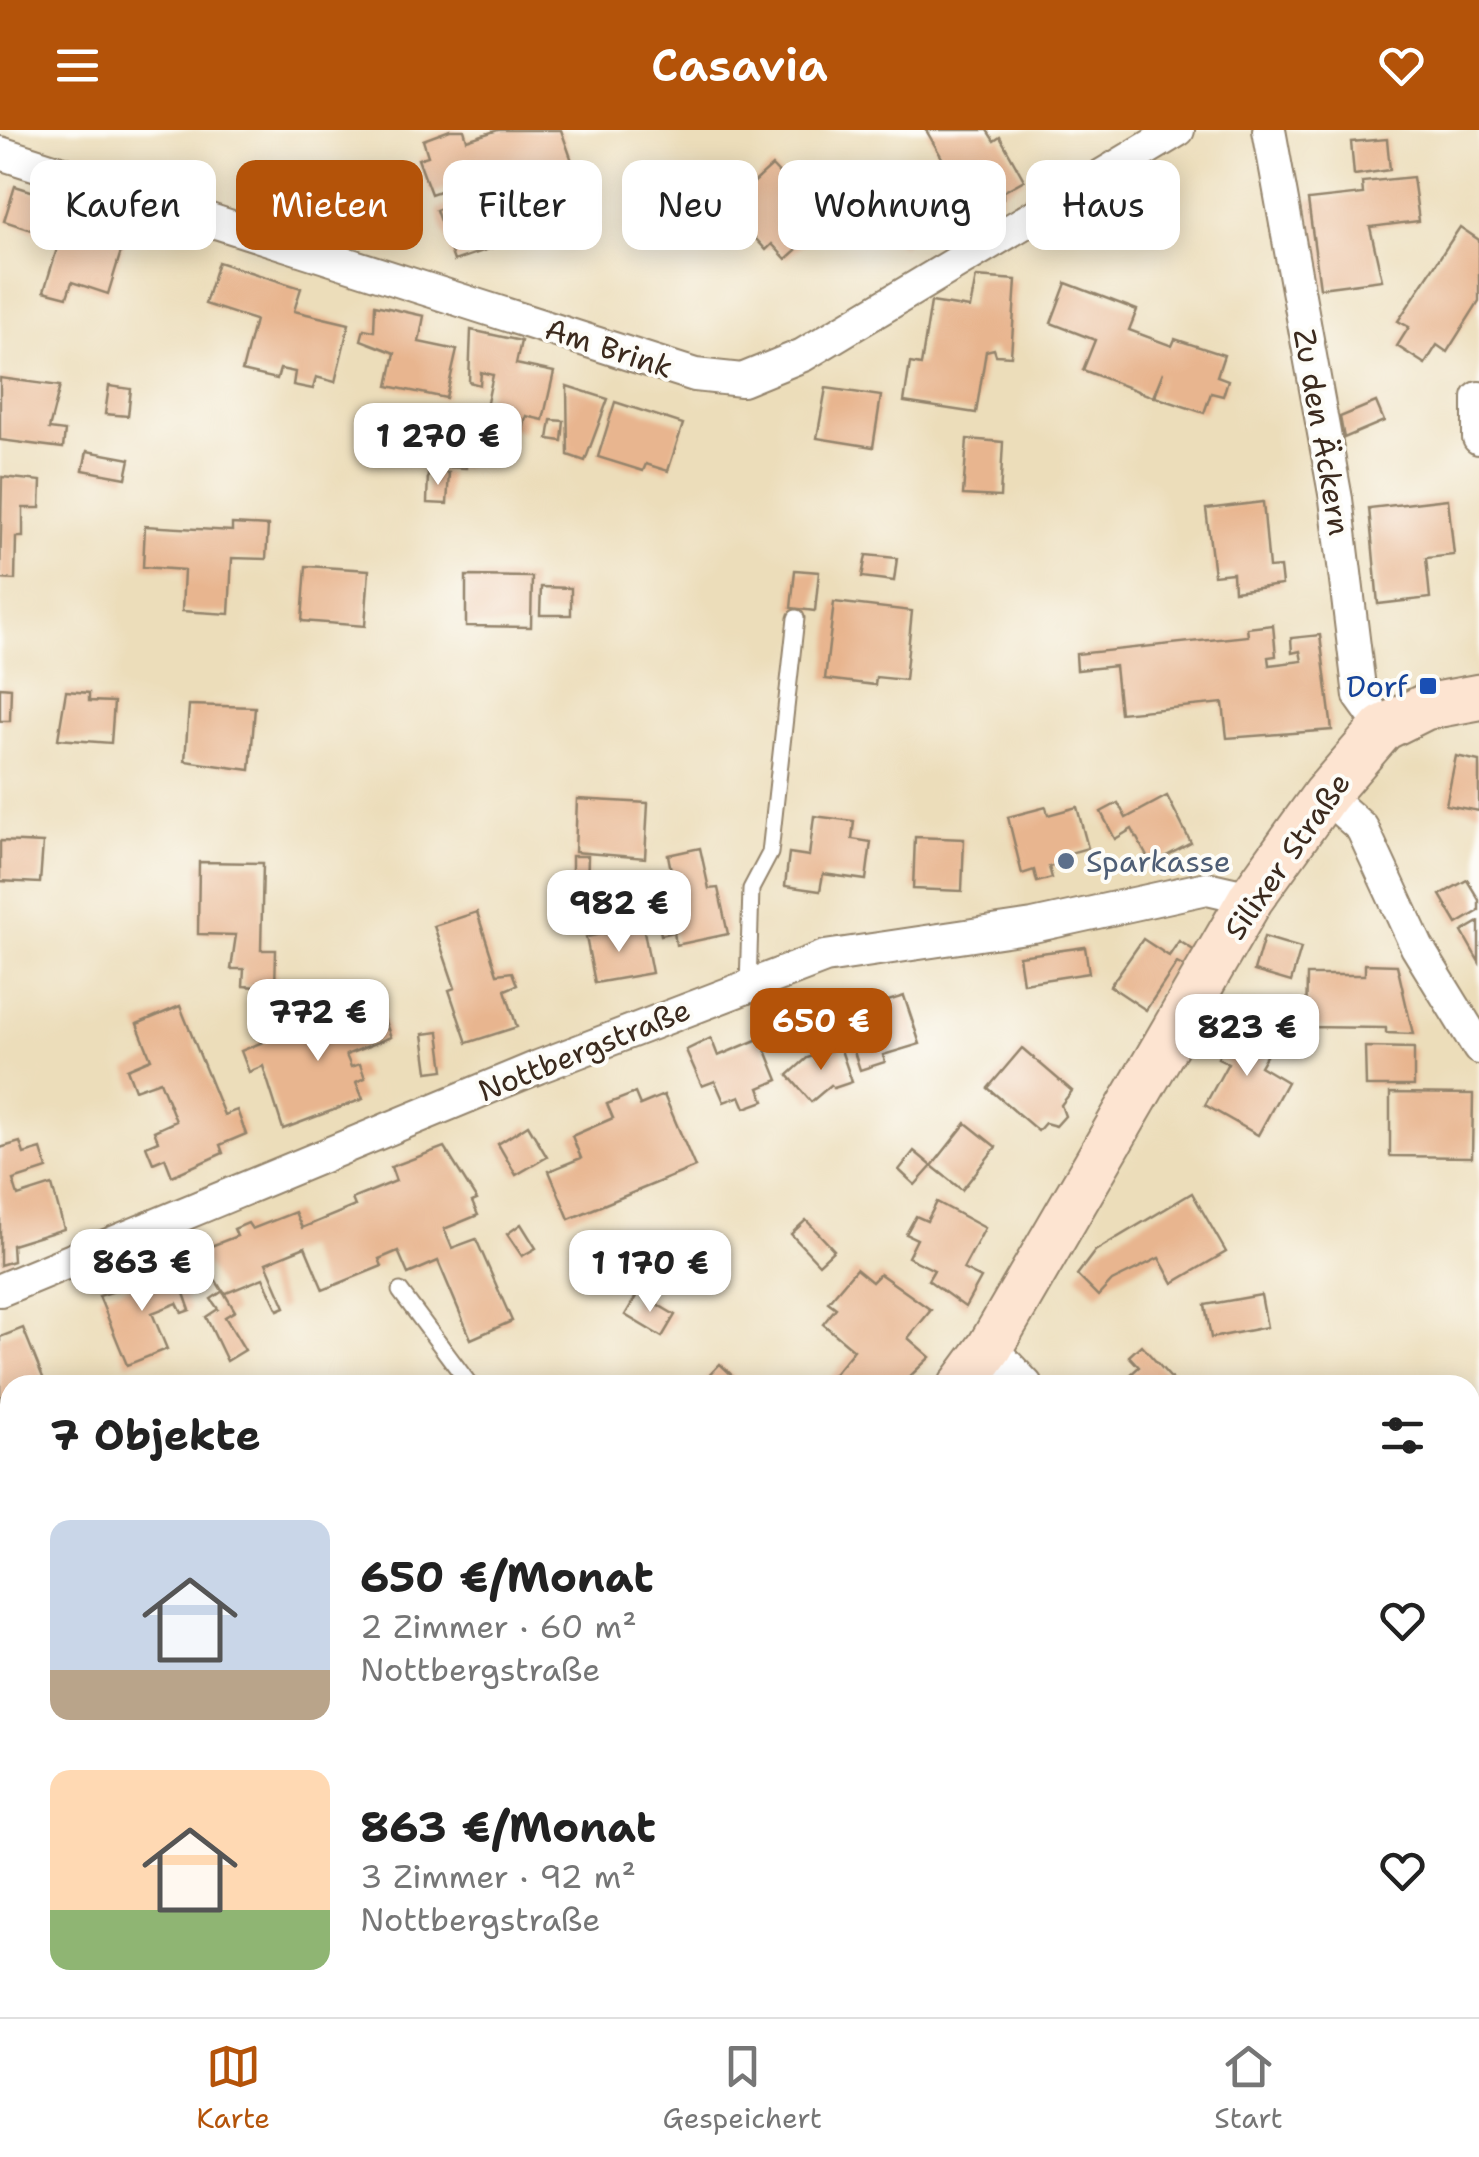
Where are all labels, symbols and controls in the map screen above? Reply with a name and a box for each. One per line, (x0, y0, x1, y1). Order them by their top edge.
text: Casavia (651, 35, 828, 95)
icon: menu (50, 38, 105, 93)
icon: heart (1374, 38, 1429, 93)
chip: Kaufen (30, 160, 216, 250)
chip: Mieten (236, 160, 423, 250)
chip: Filter (443, 160, 602, 250)
chip: Neu (622, 160, 758, 250)
chip: Wohnung (778, 160, 1006, 250)
chip: Haus (1026, 160, 1180, 250)
street label: Am Brink (540, 308, 678, 388)
street label: Zu den Äckern (1284, 326, 1360, 538)
pin: 1 270 € (346, 403, 530, 488)
text: 1 270 € (376, 414, 500, 457)
place label: Dorf (1346, 666, 1409, 707)
marker: Dorf (1417, 675, 1439, 697)
street label: Silixer Straße (1214, 764, 1360, 948)
place label: Sparkasse (1086, 841, 1231, 882)
marker: Sparkasse (1055, 850, 1077, 872)
pin: 982 € (549, 870, 689, 955)
text: 982 € (569, 881, 669, 924)
pin: 772 € (248, 979, 388, 1064)
pin: 650 € (751, 988, 891, 1073)
street label: Nottbergstraße (472, 989, 696, 1111)
text: 772 € (269, 990, 367, 1033)
pin: 823 € (1177, 994, 1317, 1079)
text: 650 € (772, 999, 870, 1042)
text: 823 € (1197, 1005, 1297, 1048)
pin: 863 € (72, 1229, 212, 1314)
pin: 1 170 € (558, 1230, 742, 1315)
text: 863 € (92, 1240, 192, 1283)
text: 1 170 € (591, 1241, 709, 1284)
text: 7 Objekte (50, 1407, 261, 1463)
icon: filters (1375, 1408, 1430, 1463)
text: 650 €/Monat (360, 1549, 654, 1605)
icon: home (130, 1560, 250, 1680)
icon: heart (1375, 1593, 1430, 1648)
text: 2 Zimmer · 60 m² (360, 1605, 637, 1648)
text: Nottbergstraße (360, 1648, 600, 1691)
text: 863 €/Monat (360, 1799, 656, 1855)
icon: home (130, 1810, 250, 1930)
icon: heart (1375, 1843, 1430, 1898)
text: 3 Zimmer · 92 m² (360, 1855, 636, 1898)
text: Nottbergstraße (360, 1898, 600, 1941)
tab: Karte (196, 2039, 270, 2137)
tab: Gespeichert (663, 2039, 822, 2137)
tab: Start (1214, 2039, 1283, 2137)

